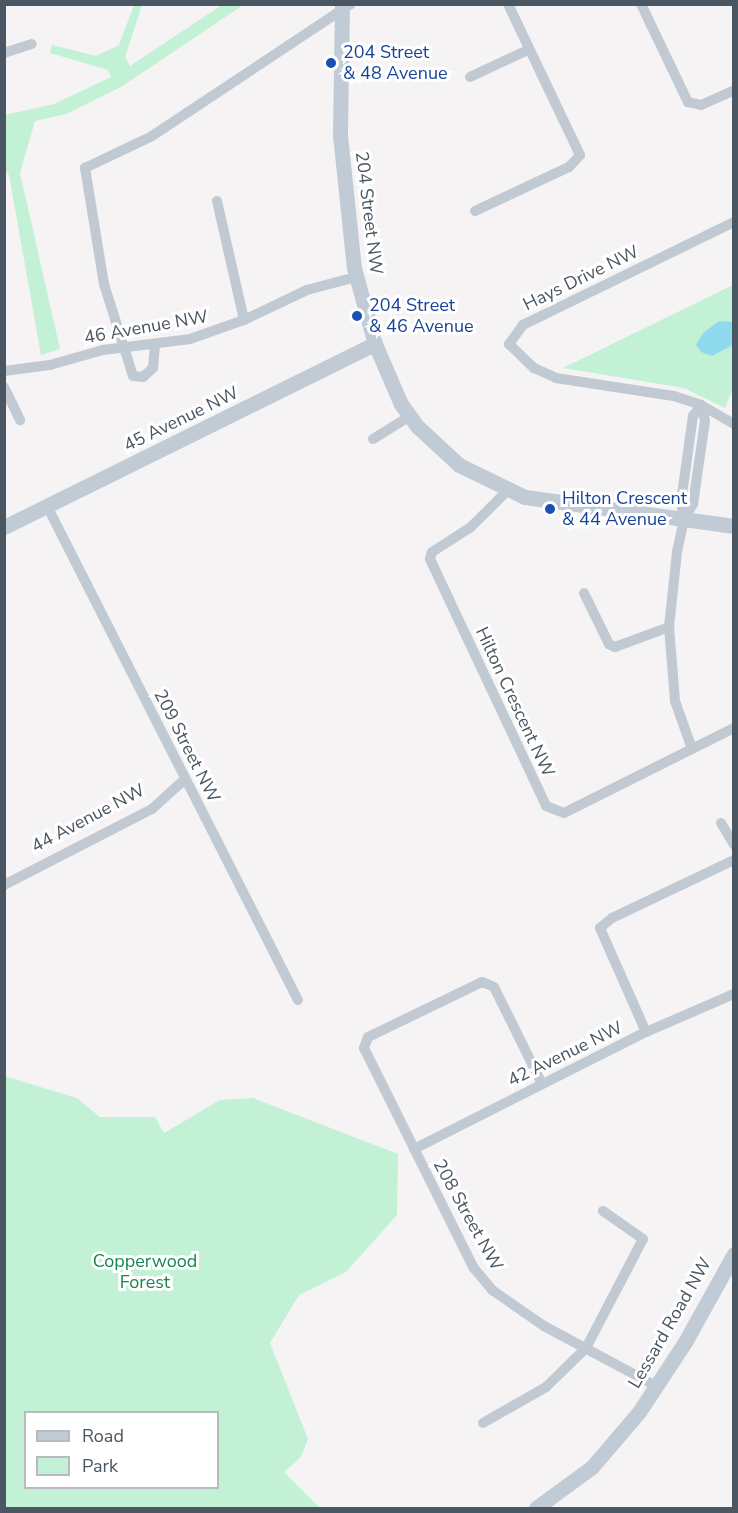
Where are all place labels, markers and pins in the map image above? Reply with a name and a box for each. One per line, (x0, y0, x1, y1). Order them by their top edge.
place label: 204 Street & 48 Avenue (343, 42, 448, 84)
marker: 204 Street & 48 Avenue (324, 56, 338, 70)
place label: 204 Street & 46 Avenue (369, 295, 474, 338)
marker: 204 Street & 46 Avenue (350, 309, 364, 323)
place label: Hilton Crescent & 44 Avenue (562, 488, 687, 530)
marker: Hilton Crescent & 44 Avenue (543, 502, 557, 516)

